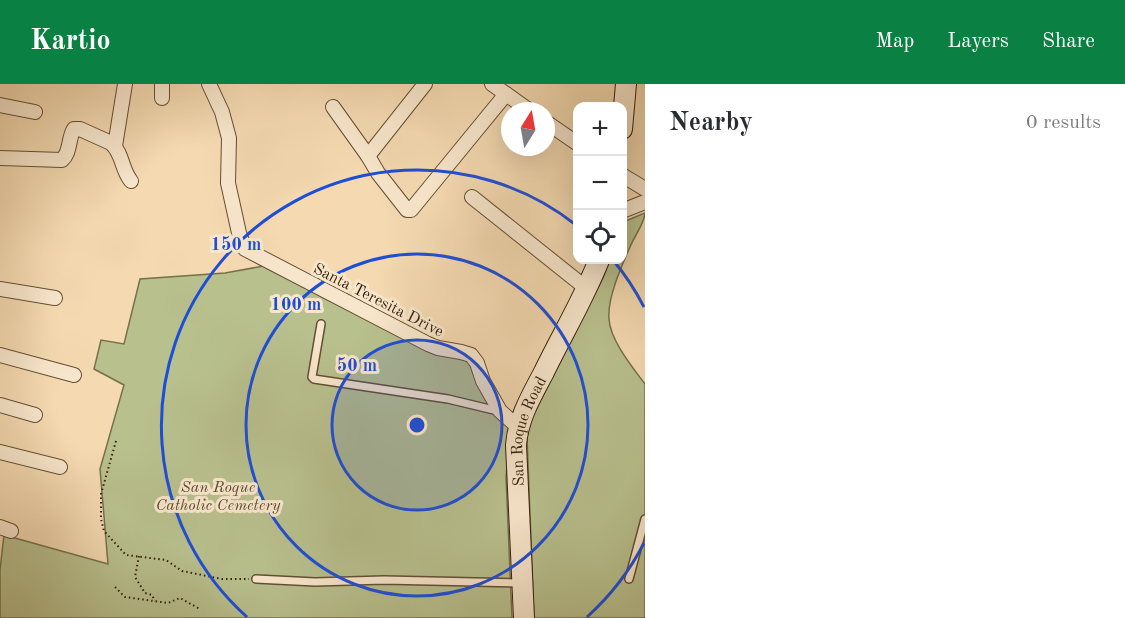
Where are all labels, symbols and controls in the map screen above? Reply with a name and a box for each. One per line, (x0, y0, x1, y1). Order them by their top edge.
text: Kartio (30, 28, 111, 56)
text: Map (875, 31, 914, 52)
text: Layers (947, 31, 1009, 52)
text: Share (1042, 31, 1095, 52)
north arrow (501, 102, 555, 156)
map controls (573, 102, 627, 264)
button: + (573, 102, 627, 156)
text: Nearby (669, 110, 753, 136)
text: 0 results (1026, 113, 1101, 133)
button: − (573, 156, 627, 210)
button: locate (573, 210, 627, 264)
text: 150 m (211, 236, 261, 254)
street label: Santa Teresita Drive (310, 261, 446, 341)
text: 100 m (271, 296, 321, 314)
text: 50 m (337, 357, 377, 375)
street label: San Roque Road (510, 374, 550, 487)
centre of rings (407, 415, 427, 435)
park label: San Roque Catholic Cemetery (156, 480, 281, 514)

